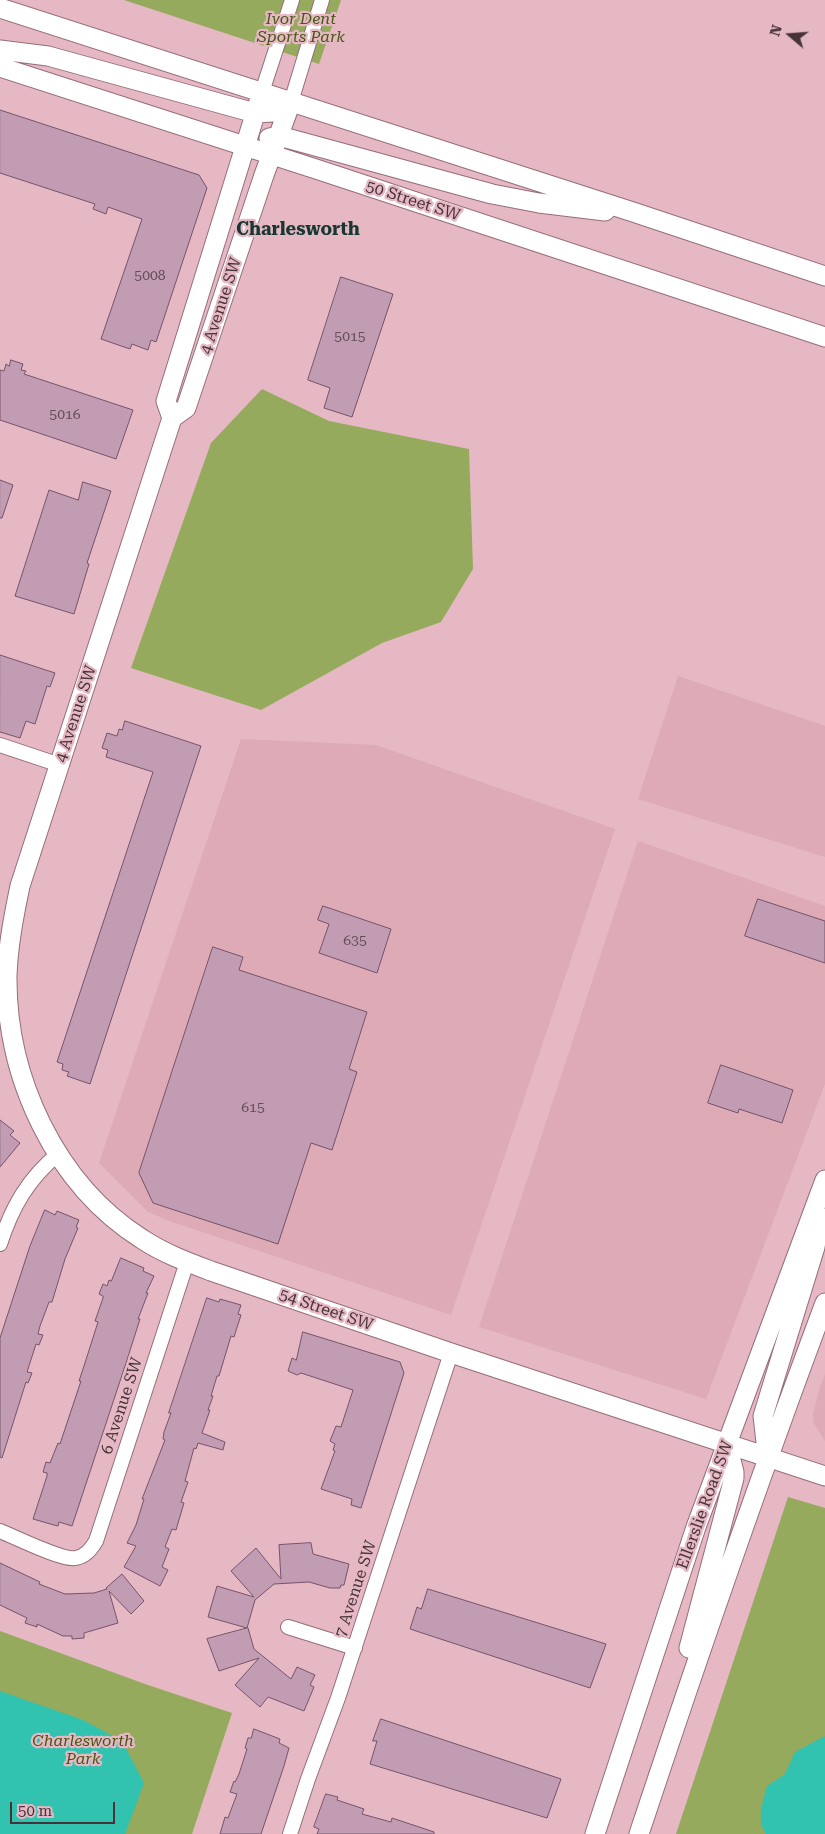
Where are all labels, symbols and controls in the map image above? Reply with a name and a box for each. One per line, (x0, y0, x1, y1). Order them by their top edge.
park label: Ivor Dent Sports Park (257, 9, 345, 47)
north arrow (765, 10, 815, 60)
text: N (766, 23, 785, 38)
street label: 50 Street SW (363, 177, 463, 225)
district label: Charlesworth (236, 219, 360, 241)
street label: 4 Avenue SW (196, 255, 246, 357)
house number: 5008 (134, 268, 166, 284)
house number: 5015 (334, 329, 366, 345)
house number: 5016 (49, 407, 81, 423)
street label: 4 Avenue SW (51, 663, 101, 765)
house number: 635 (343, 933, 367, 949)
house number: 615 (241, 1100, 265, 1116)
street label: 54 Street SW (277, 1285, 375, 1335)
street label: 6 Avenue SW (97, 1355, 147, 1457)
street label: Ellerslie Road SW (673, 1438, 737, 1572)
street label: 7 Avenue SW (331, 1538, 381, 1640)
park label: Charlesworth Park (32, 1731, 134, 1769)
scale bar (12, 1792, 118, 1824)
text: 50 m (18, 1802, 52, 1820)

